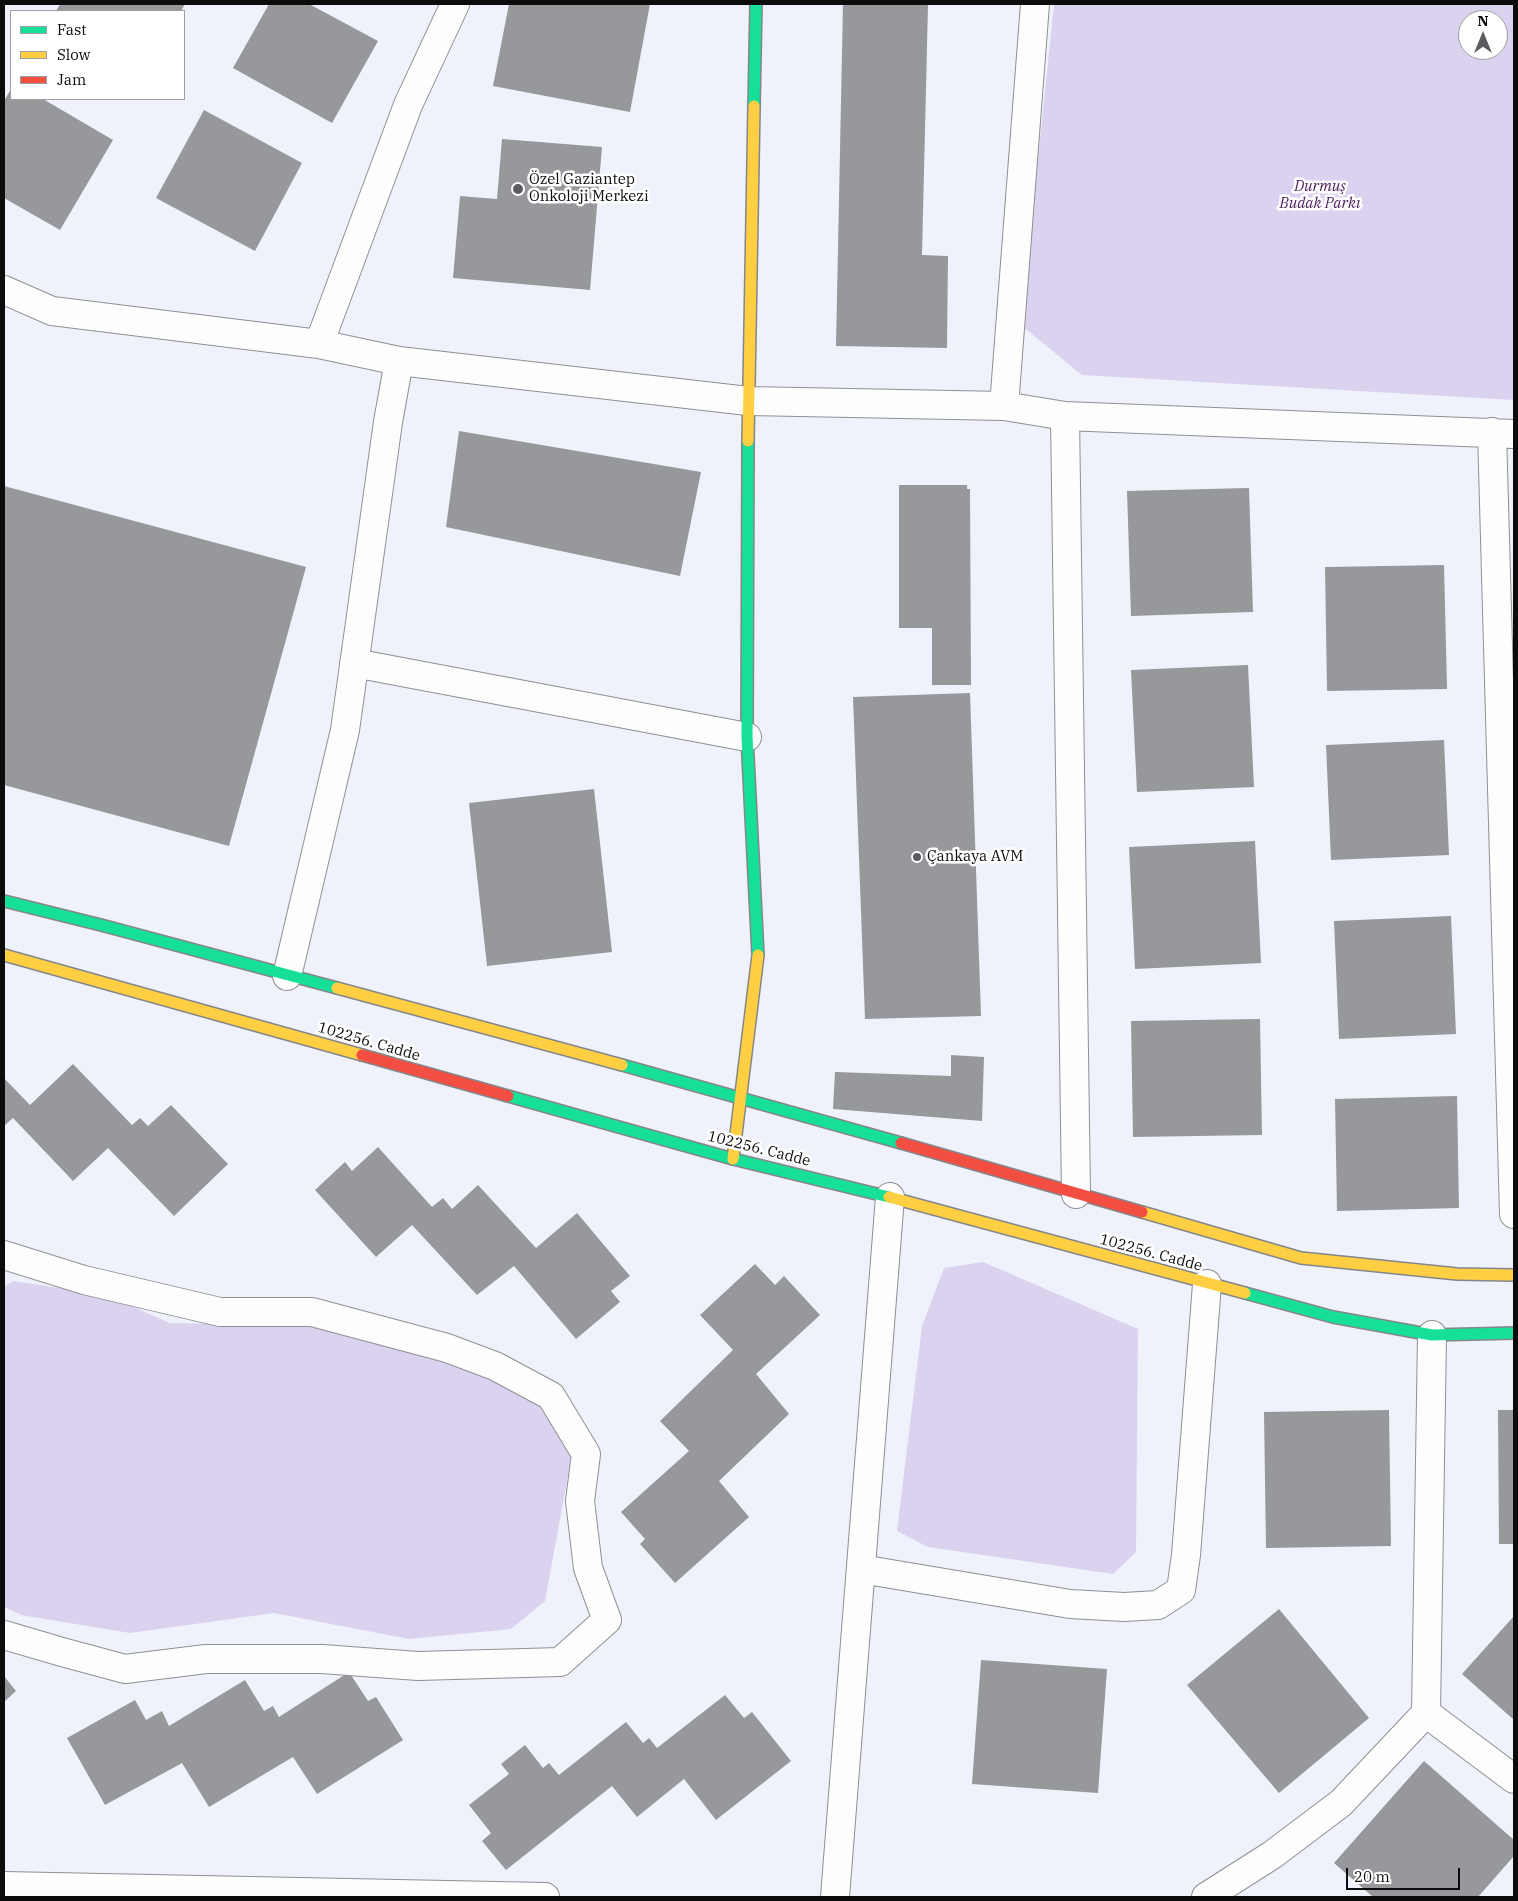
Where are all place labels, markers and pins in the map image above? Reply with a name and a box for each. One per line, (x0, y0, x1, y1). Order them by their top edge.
place label: Özel Gaziantep Onkoloji Merkezi (529, 171, 649, 206)
marker: Özel Gaziantep Onkoloji Merkezi (511, 182, 525, 196)
place label: Çankaya AVM (927, 848, 1023, 866)
marker: Çankaya AVM (911, 851, 923, 863)

